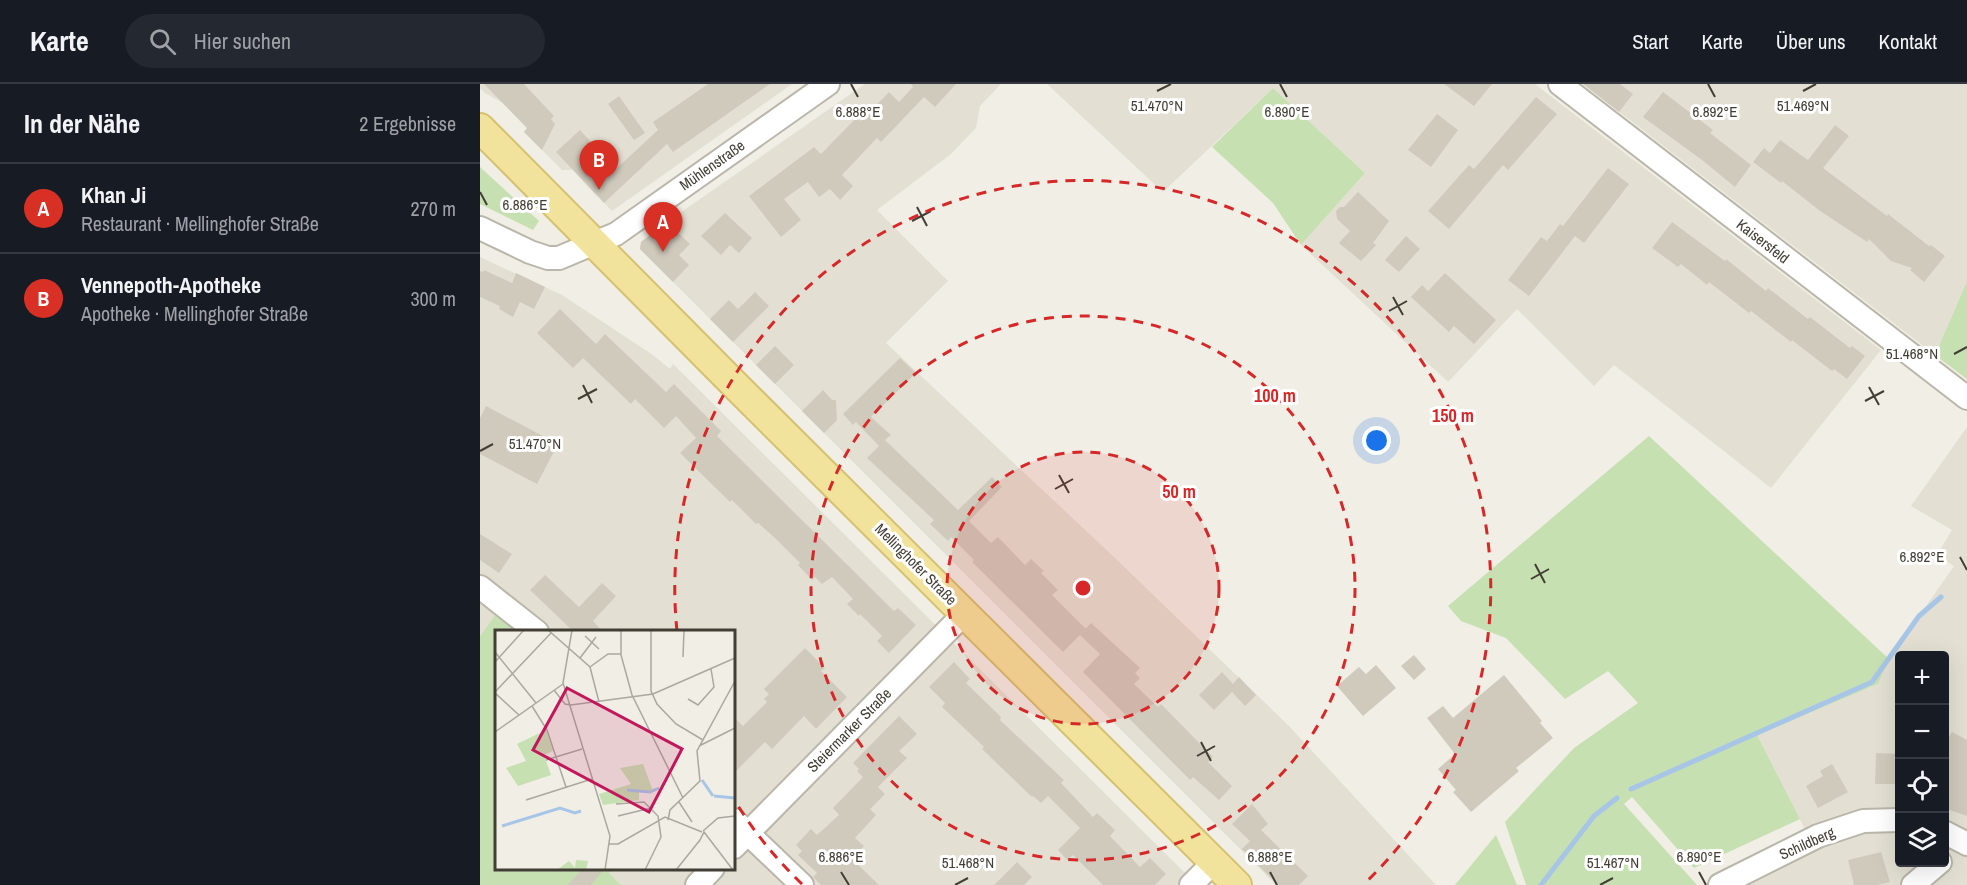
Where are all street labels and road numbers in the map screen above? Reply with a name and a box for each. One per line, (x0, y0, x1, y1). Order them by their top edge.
street label: Mühlenstraße (675, 135, 749, 195)
street label: Kaisersfeld (1732, 214, 1794, 268)
street label: Mellinghofer Straße (870, 518, 962, 610)
street label: Steiermarker Straße (802, 683, 896, 777)
street label: Schildberg (1776, 821, 1838, 865)

